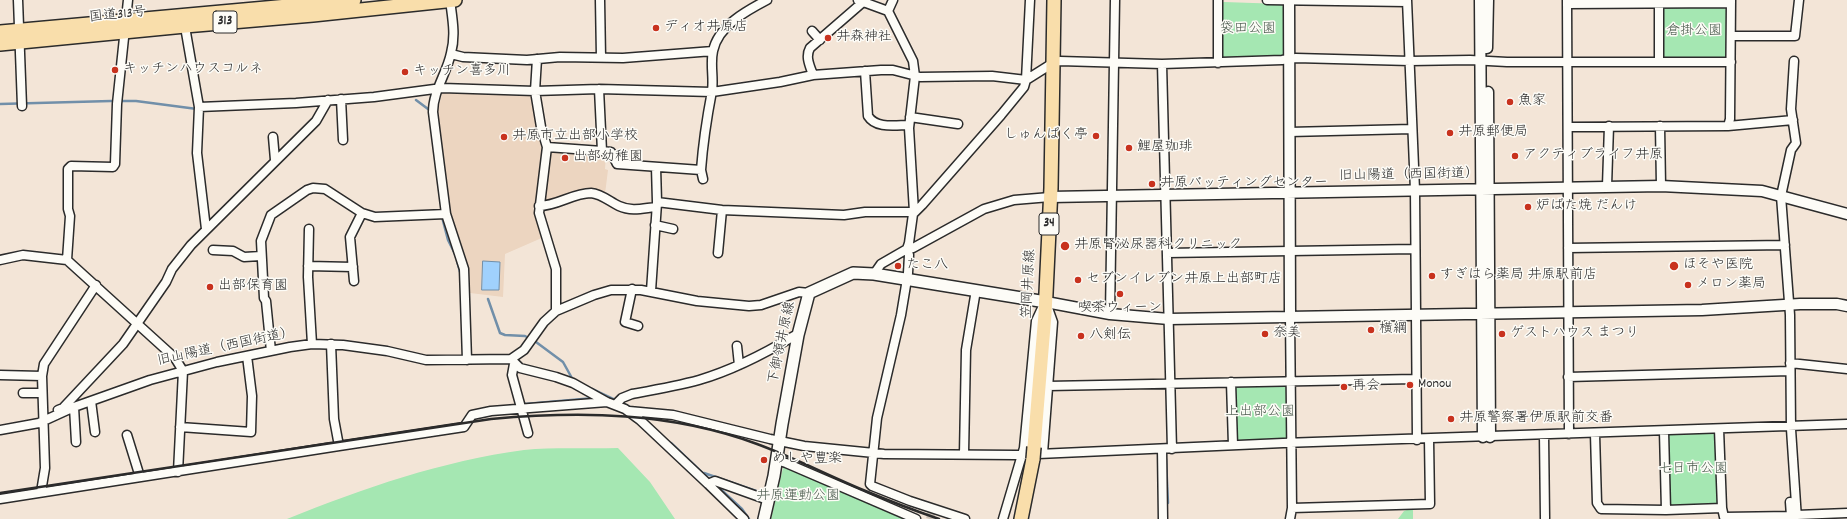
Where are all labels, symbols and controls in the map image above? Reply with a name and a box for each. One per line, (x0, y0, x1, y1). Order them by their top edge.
street label: 国道313号 (89, 5, 147, 27)
road number: 313 (213, 11, 237, 33)
place label: ディオ井原店 (664, 20, 748, 36)
park label: 袋田公園 (1220, 22, 1276, 38)
marker: ディオ井原店 (651, 23, 661, 33)
park label: 倉掛公園 (1666, 24, 1722, 40)
place label: 井森神社 (836, 30, 892, 46)
marker: 井森神社 (823, 33, 833, 43)
place label: キッチンハウスコルネ (123, 62, 263, 78)
place label: キッチン喜多川 (413, 64, 511, 80)
marker: キッチンハウスコルネ (110, 65, 120, 75)
marker: キッチン喜多川 (400, 67, 410, 77)
place label: 魚家 (1518, 94, 1546, 110)
marker: 魚家 (1505, 97, 1515, 107)
place label: 井原郵便局 (1458, 125, 1528, 141)
place label: しゅんぱく亭 (1004, 128, 1088, 144)
marker: 井原郵便局 (1445, 128, 1455, 138)
place label: 井原市立出部小学校 (512, 129, 638, 145)
marker: しゅんぱく亭 (1091, 131, 1101, 141)
marker: 井原市立出部小学校 (499, 132, 509, 142)
place label: 鯉屋珈琲 (1137, 140, 1193, 156)
marker: 鯉屋珈琲 (1124, 143, 1134, 153)
place label: アクティブライフ井原 (1523, 148, 1663, 164)
place label: 出部幼稚園 (573, 150, 643, 166)
marker: アクティブライフ井原 (1510, 151, 1520, 161)
marker: 出部幼稚園 (560, 153, 570, 163)
street label: 旧山陽道（西国街道） (1339, 166, 1479, 186)
place label: 井原バッティングセンター (1160, 176, 1328, 192)
marker: 井原バッティングセンター (1147, 179, 1157, 189)
place label: 炉ばた焼 だんけ (1536, 199, 1637, 215)
marker: 炉ばた焼 だんけ (1523, 202, 1533, 212)
road number: 34 (1039, 213, 1059, 235)
place label: 井原腎泌尿器科クリニック (1074, 238, 1242, 254)
marker: 井原腎泌尿器科クリニック (1059, 240, 1071, 252)
street label: 笠岡井原線 (1020, 249, 1040, 319)
place label: たこ八 (906, 258, 948, 274)
place label: ほそや医院 (1683, 258, 1753, 274)
marker: ほそや医院 (1668, 260, 1680, 272)
marker: たこ八 (893, 261, 903, 271)
place label: すぎはら薬局 井原駅前店 (1440, 268, 1597, 284)
marker: すぎはら薬局 井原駅前店 (1427, 271, 1437, 281)
place label: セブンイレブン井原上出部町店 (1086, 272, 1282, 288)
marker: セブンイレブン井原上出部町店 (1073, 275, 1083, 285)
place label: メロン薬局 (1696, 277, 1766, 293)
place label: 出部保育園 (218, 279, 288, 295)
marker: メロン薬局 (1683, 280, 1693, 290)
marker: 出部保育園 (205, 282, 215, 292)
marker: 喫茶ウィーン (1115, 289, 1125, 299)
street label: 下御領井原線 (766, 300, 800, 386)
place label: 喫茶ウィーン (1078, 301, 1162, 317)
place label: 横綱 (1379, 322, 1407, 338)
street label: 旧山陽道（西国街道） (156, 325, 296, 371)
marker: 横綱 (1366, 325, 1376, 335)
place label: 奈美 (1273, 326, 1301, 342)
place label: ゲストハウス まつり (1510, 326, 1639, 342)
place label: 八剣伝 (1089, 328, 1131, 344)
marker: 奈美 (1260, 329, 1270, 339)
marker: ゲストハウス まつり (1497, 329, 1507, 339)
marker: 八剣伝 (1076, 331, 1086, 341)
place label: Monou (1418, 377, 1451, 393)
place label: 再会 (1352, 379, 1380, 395)
marker: Monou (1405, 380, 1415, 390)
marker: 再会 (1339, 382, 1349, 392)
park label: 上出部公園 (1225, 405, 1295, 421)
place label: 井原警察署伊原駅前交番 (1459, 411, 1613, 427)
marker: 井原警察署伊原駅前交番 (1446, 414, 1456, 424)
place label: めしや豊楽 (772, 452, 842, 468)
marker: めしや豊楽 (759, 455, 769, 465)
park label: 七日市公園 (1658, 462, 1728, 478)
park label: 井原運動公園 (756, 489, 840, 505)

